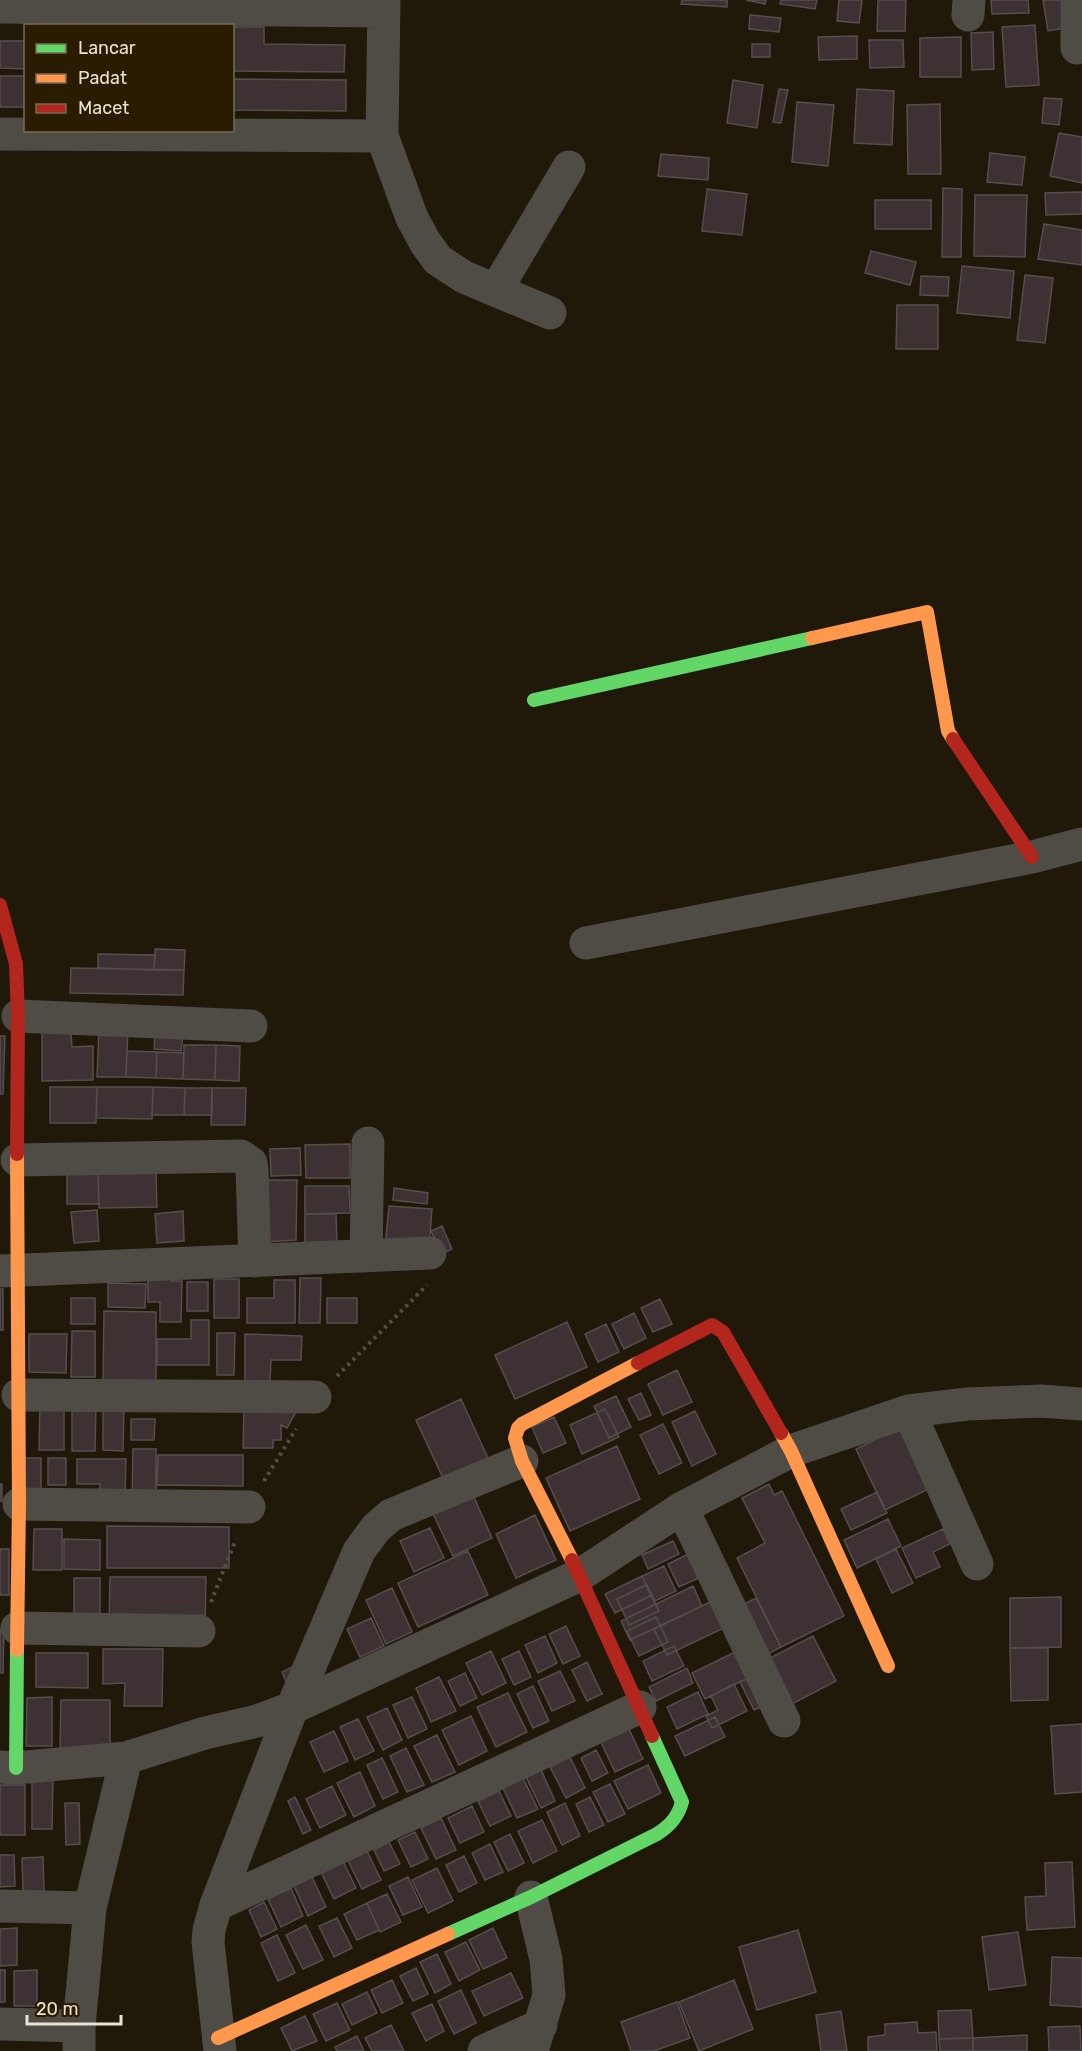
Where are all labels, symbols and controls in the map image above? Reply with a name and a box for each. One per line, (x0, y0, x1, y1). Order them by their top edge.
legend (24, 24, 234, 132)
text: Lancar (78, 37, 136, 59)
text: Padat (78, 67, 127, 89)
text: Macet (78, 97, 129, 119)
scale bar (27, 1988, 122, 2026)
text: 20 m (36, 1998, 78, 2020)

